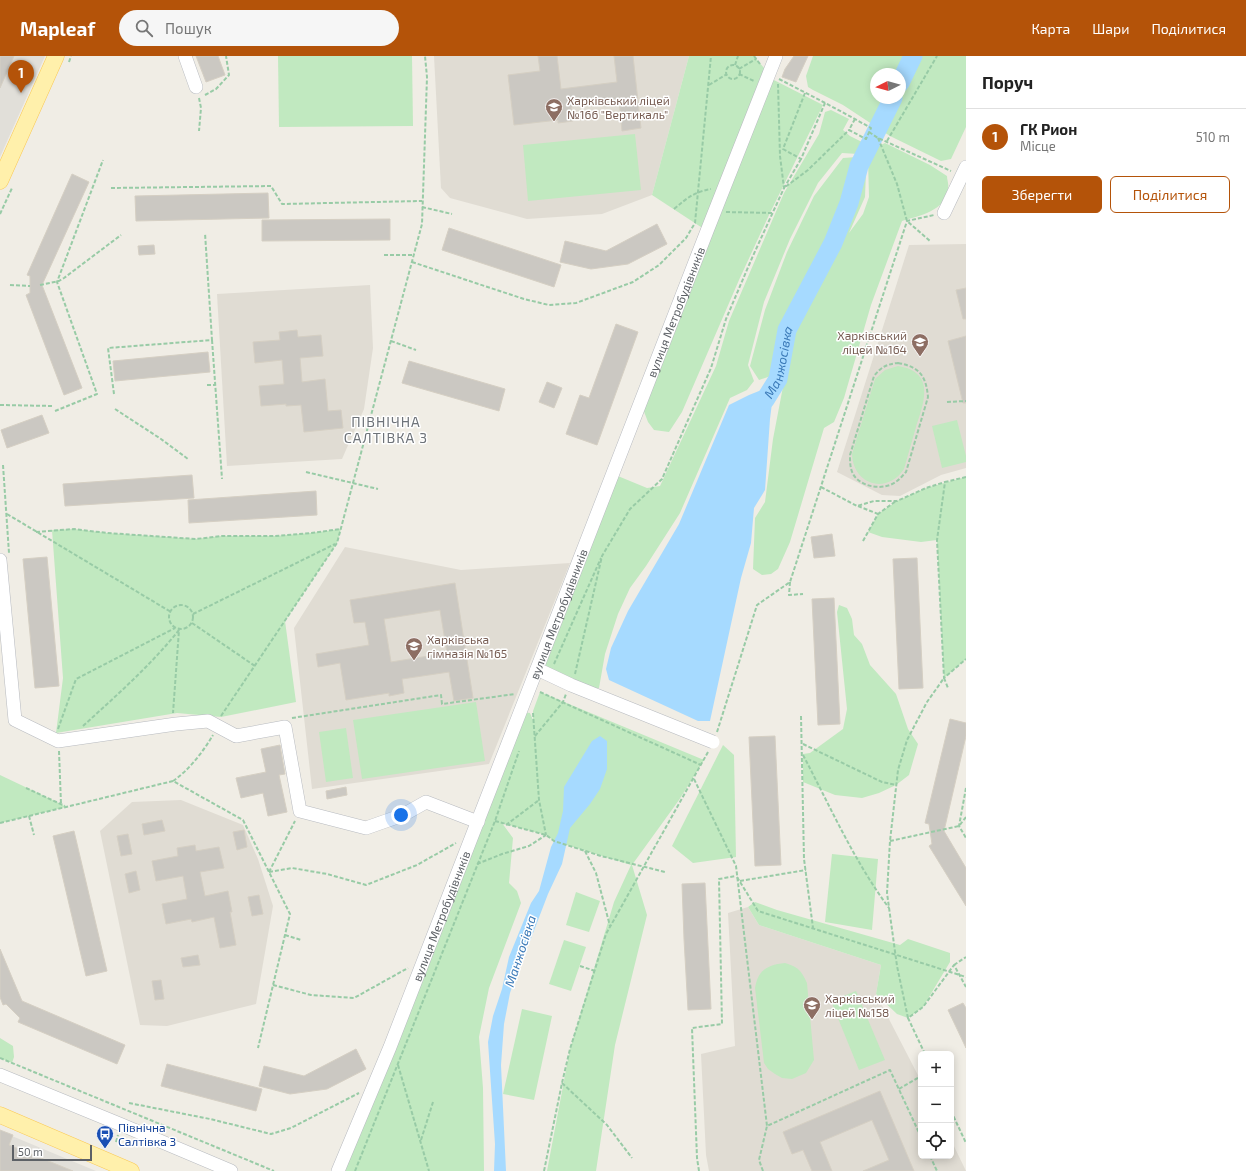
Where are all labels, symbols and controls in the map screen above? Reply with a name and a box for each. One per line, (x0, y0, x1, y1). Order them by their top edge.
search box (119, 10, 399, 46)
text: Mapleaf (20, 17, 95, 40)
icon: search (133, 17, 155, 39)
text: Пошук (165, 19, 212, 37)
text: Карта (1031, 20, 1070, 37)
text: Шари (1092, 20, 1129, 37)
text: Поділитися (1151, 20, 1226, 37)
pin: 1 (8, 60, 34, 93)
north arrow (870, 68, 906, 104)
text: Поруч (982, 72, 1033, 92)
place label: Харківський ліцей №166 "Вертикаль" (567, 93, 670, 121)
school or university icon: Харківський ліцей №166 "Вертикаль" (544, 97, 564, 122)
text: ГК Рион (1020, 120, 1077, 138)
text: 1 (992, 129, 998, 145)
text: 510 m (1196, 129, 1230, 145)
text: Місце (1020, 138, 1056, 154)
button: Зберегти (982, 176, 1102, 213)
button: Поділитися (1110, 176, 1230, 213)
street label: вулиця Метробудівників (644, 245, 707, 379)
water label: Манжосівка (760, 323, 796, 401)
place label: Харківський ліцей №164 (837, 328, 907, 356)
school or university icon: Харківський ліцей №164 (910, 332, 930, 357)
district label: ПІВНІЧНА САЛТІВКА 3 (344, 413, 428, 446)
street label: вулиця Метробудівників (527, 547, 590, 681)
place label: Харківська гімназія №165 (427, 632, 507, 660)
school or university icon: Харківська гімназія №165 (404, 636, 424, 661)
your location (391, 805, 411, 825)
street label: вулиця Метробудівників (409, 849, 473, 983)
water label: Манжосівка (501, 913, 539, 989)
place label: Харківський ліцей №158 (825, 991, 895, 1019)
school or university icon: Харківський ліцей №158 (802, 995, 822, 1020)
map controls (918, 1051, 954, 1159)
button: + (918, 1051, 954, 1087)
button: − (918, 1087, 954, 1123)
place label: Північна Салтівка 3 (118, 1120, 176, 1148)
button: locate (918, 1123, 954, 1159)
bus stop icon: Північна Салтівка 3 (95, 1124, 115, 1149)
scale bar (12, 1143, 92, 1162)
text: 50 m (18, 1145, 43, 1158)

